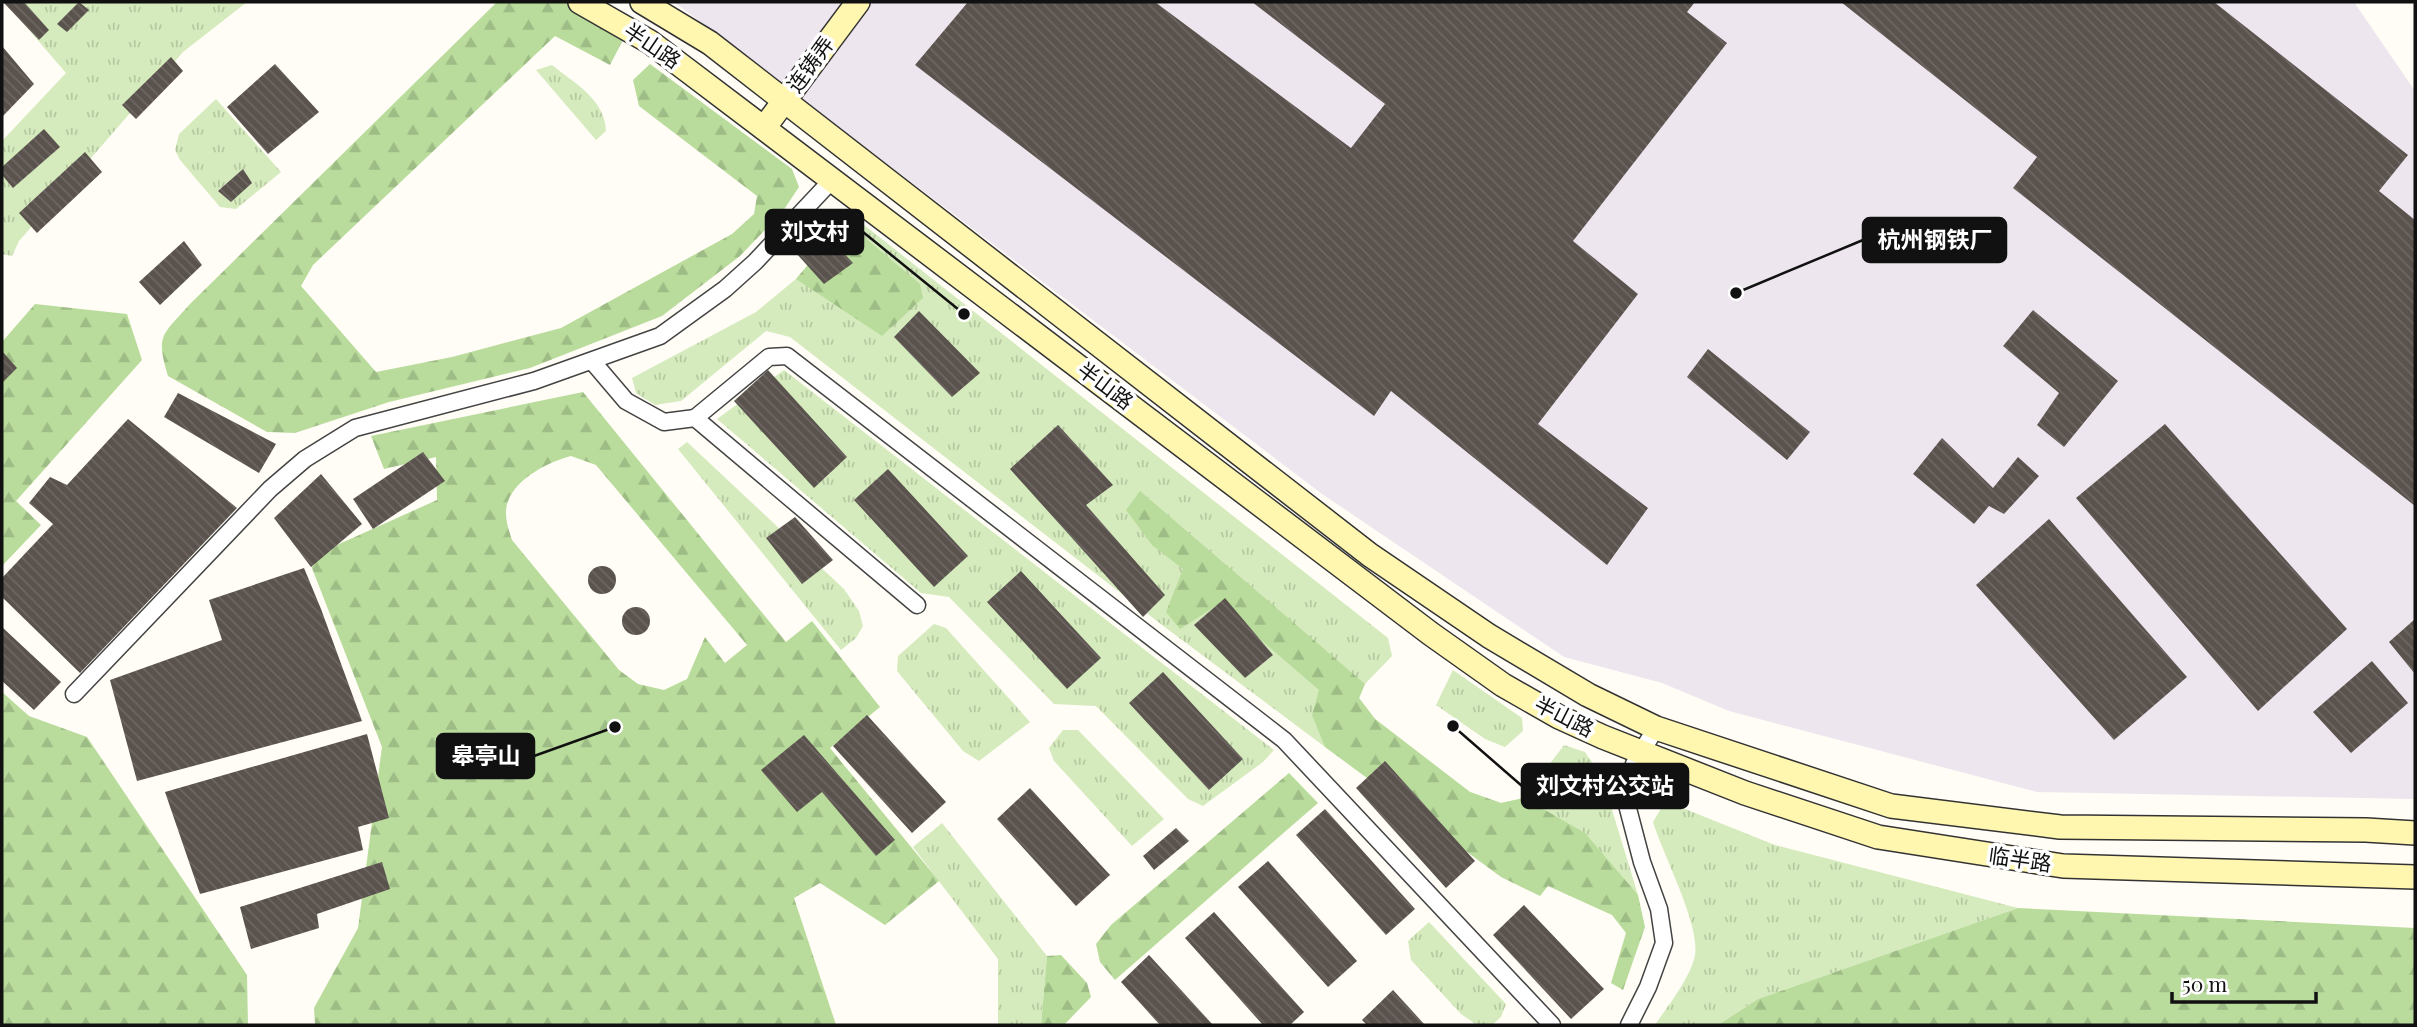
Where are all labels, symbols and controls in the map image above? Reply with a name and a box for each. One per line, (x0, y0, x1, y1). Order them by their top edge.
street label: 半山路 (619, 15, 687, 74)
street label: 连铸弄 (780, 30, 839, 98)
callout: 刘文村 (766, 210, 863, 254)
text: 刘文村 (781, 215, 850, 246)
callout: 杭州钢铁厂 (1863, 218, 2006, 262)
text: 杭州钢铁厂 (1878, 223, 1993, 254)
street label: 半山路 (1073, 354, 1140, 415)
street label: 半山路 (1530, 688, 1599, 742)
callout: 皋亭山 (437, 734, 534, 778)
text: 皋亭山 (452, 739, 521, 770)
callout: 刘文村公交站 (1522, 764, 1688, 808)
text: 刘文村公交站 (1536, 769, 1674, 800)
street label: 临半路 (1987, 840, 2053, 876)
scale bar (2172, 960, 2316, 1004)
text: 50 m (2182, 969, 2228, 997)

